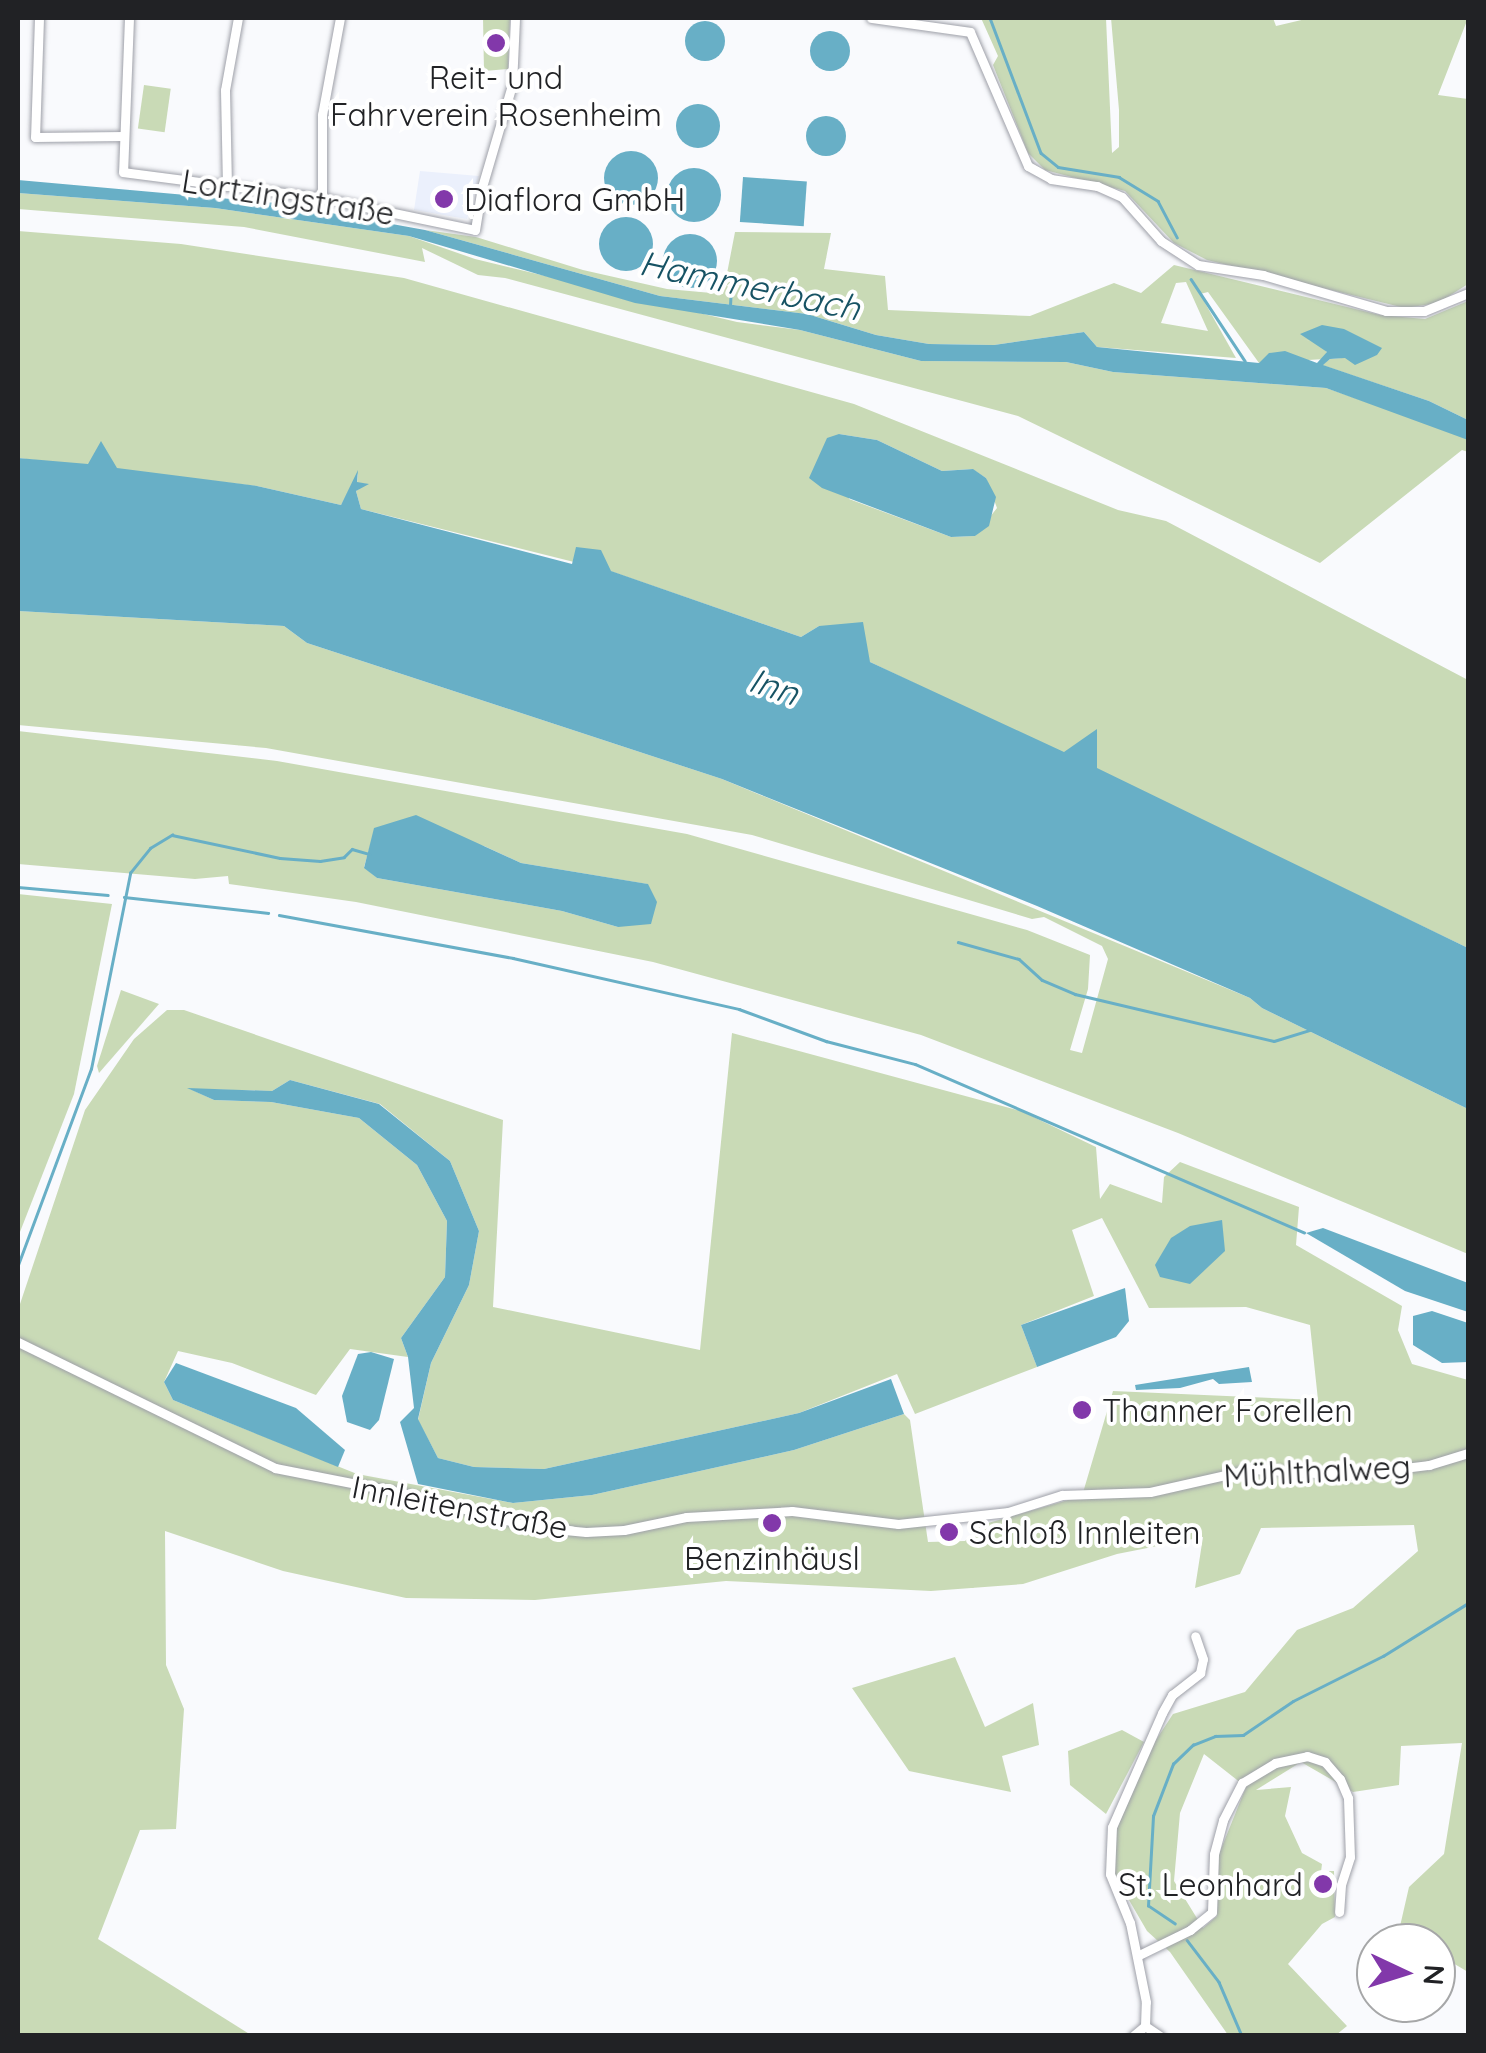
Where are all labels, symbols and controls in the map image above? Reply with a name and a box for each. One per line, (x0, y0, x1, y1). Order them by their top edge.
marker: Reit- und Fahrverein Rosenheim (485, 32, 507, 54)
place label: Reit- und Fahrverein Rosenheim (330, 59, 662, 134)
street label: Lortzingstraße (179, 161, 397, 233)
place label: Diaflora GmbH (464, 180, 685, 218)
marker: Diaflora GmbH (433, 188, 455, 210)
water label: Hammerbach (636, 241, 864, 329)
water label: Inn (744, 658, 804, 714)
place label: Thanner Forellen (1102, 1391, 1353, 1429)
marker: Thanner Forellen (1071, 1399, 1093, 1421)
street label: Mühlthalweg (1222, 1447, 1412, 1495)
street label: Innleitenstraße (349, 1467, 571, 1547)
marker: Benzinhäusl (761, 1512, 783, 1534)
place label: Schloß Innleiten (969, 1513, 1200, 1551)
marker: Schloß Innleiten (938, 1521, 960, 1543)
place label: Benzinhäusl (684, 1539, 860, 1577)
place label: St. Leonhard (1118, 1865, 1303, 1903)
marker: St. Leonhard (1312, 1873, 1334, 1895)
north arrow (1356, 1923, 1456, 2023)
text: N (1416, 1963, 1453, 1986)

